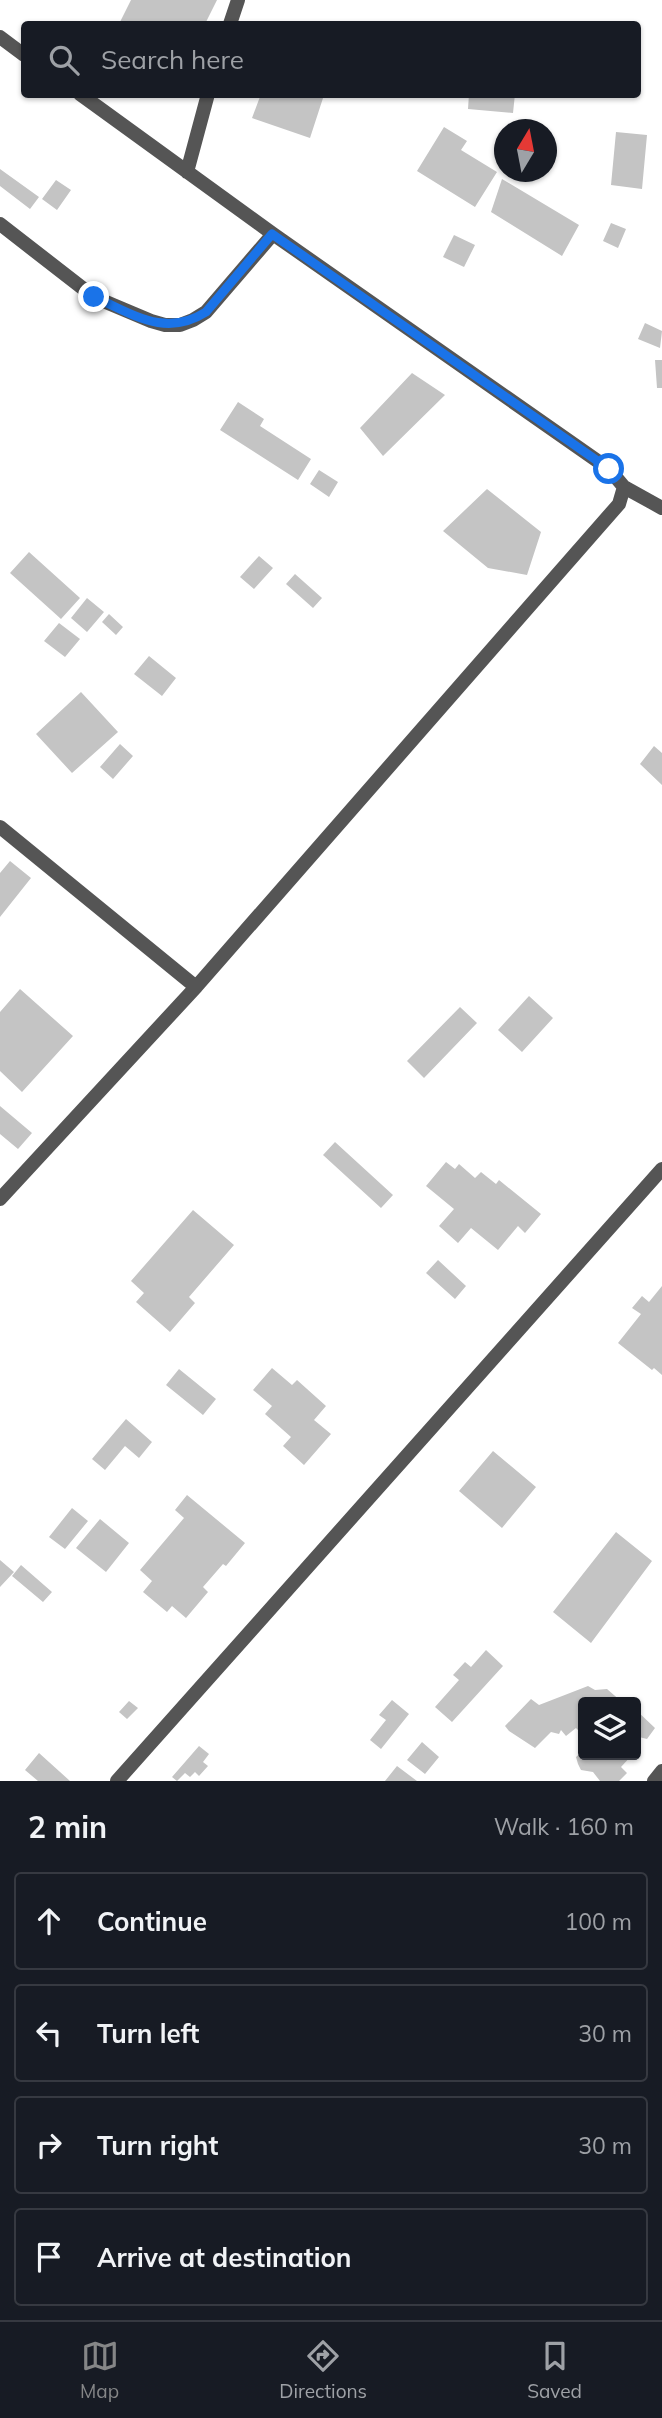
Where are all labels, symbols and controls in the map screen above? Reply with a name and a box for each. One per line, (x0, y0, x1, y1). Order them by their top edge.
search box (21, 21, 641, 98)
icon: search (45, 41, 83, 79)
text: Search here (101, 43, 244, 76)
north arrow (494, 119, 557, 182)
route end (78, 281, 109, 312)
route start (593, 453, 624, 484)
map controls (578, 1697, 641, 1760)
button: layers (578, 1697, 641, 1760)
text: 2 min (28, 1808, 107, 1846)
text: Walk · 160 m (494, 1812, 634, 1841)
icon: ahead (30, 1902, 68, 1940)
text: Continue (97, 1905, 207, 1938)
text: 100 m (564, 1907, 632, 1936)
icon: left (30, 2014, 68, 2052)
text: Turn left (97, 2017, 199, 2050)
text: 30 m (578, 2019, 632, 2048)
icon: right (30, 2126, 68, 2164)
text: Turn right (97, 2129, 218, 2162)
text: 30 m (578, 2131, 632, 2160)
icon: arrive (30, 2238, 68, 2276)
text: Arrive at destination (97, 2241, 352, 2274)
tab: Map (80, 2337, 119, 2403)
tab: Directions (279, 2337, 367, 2403)
tab: Saved (527, 2337, 582, 2403)

